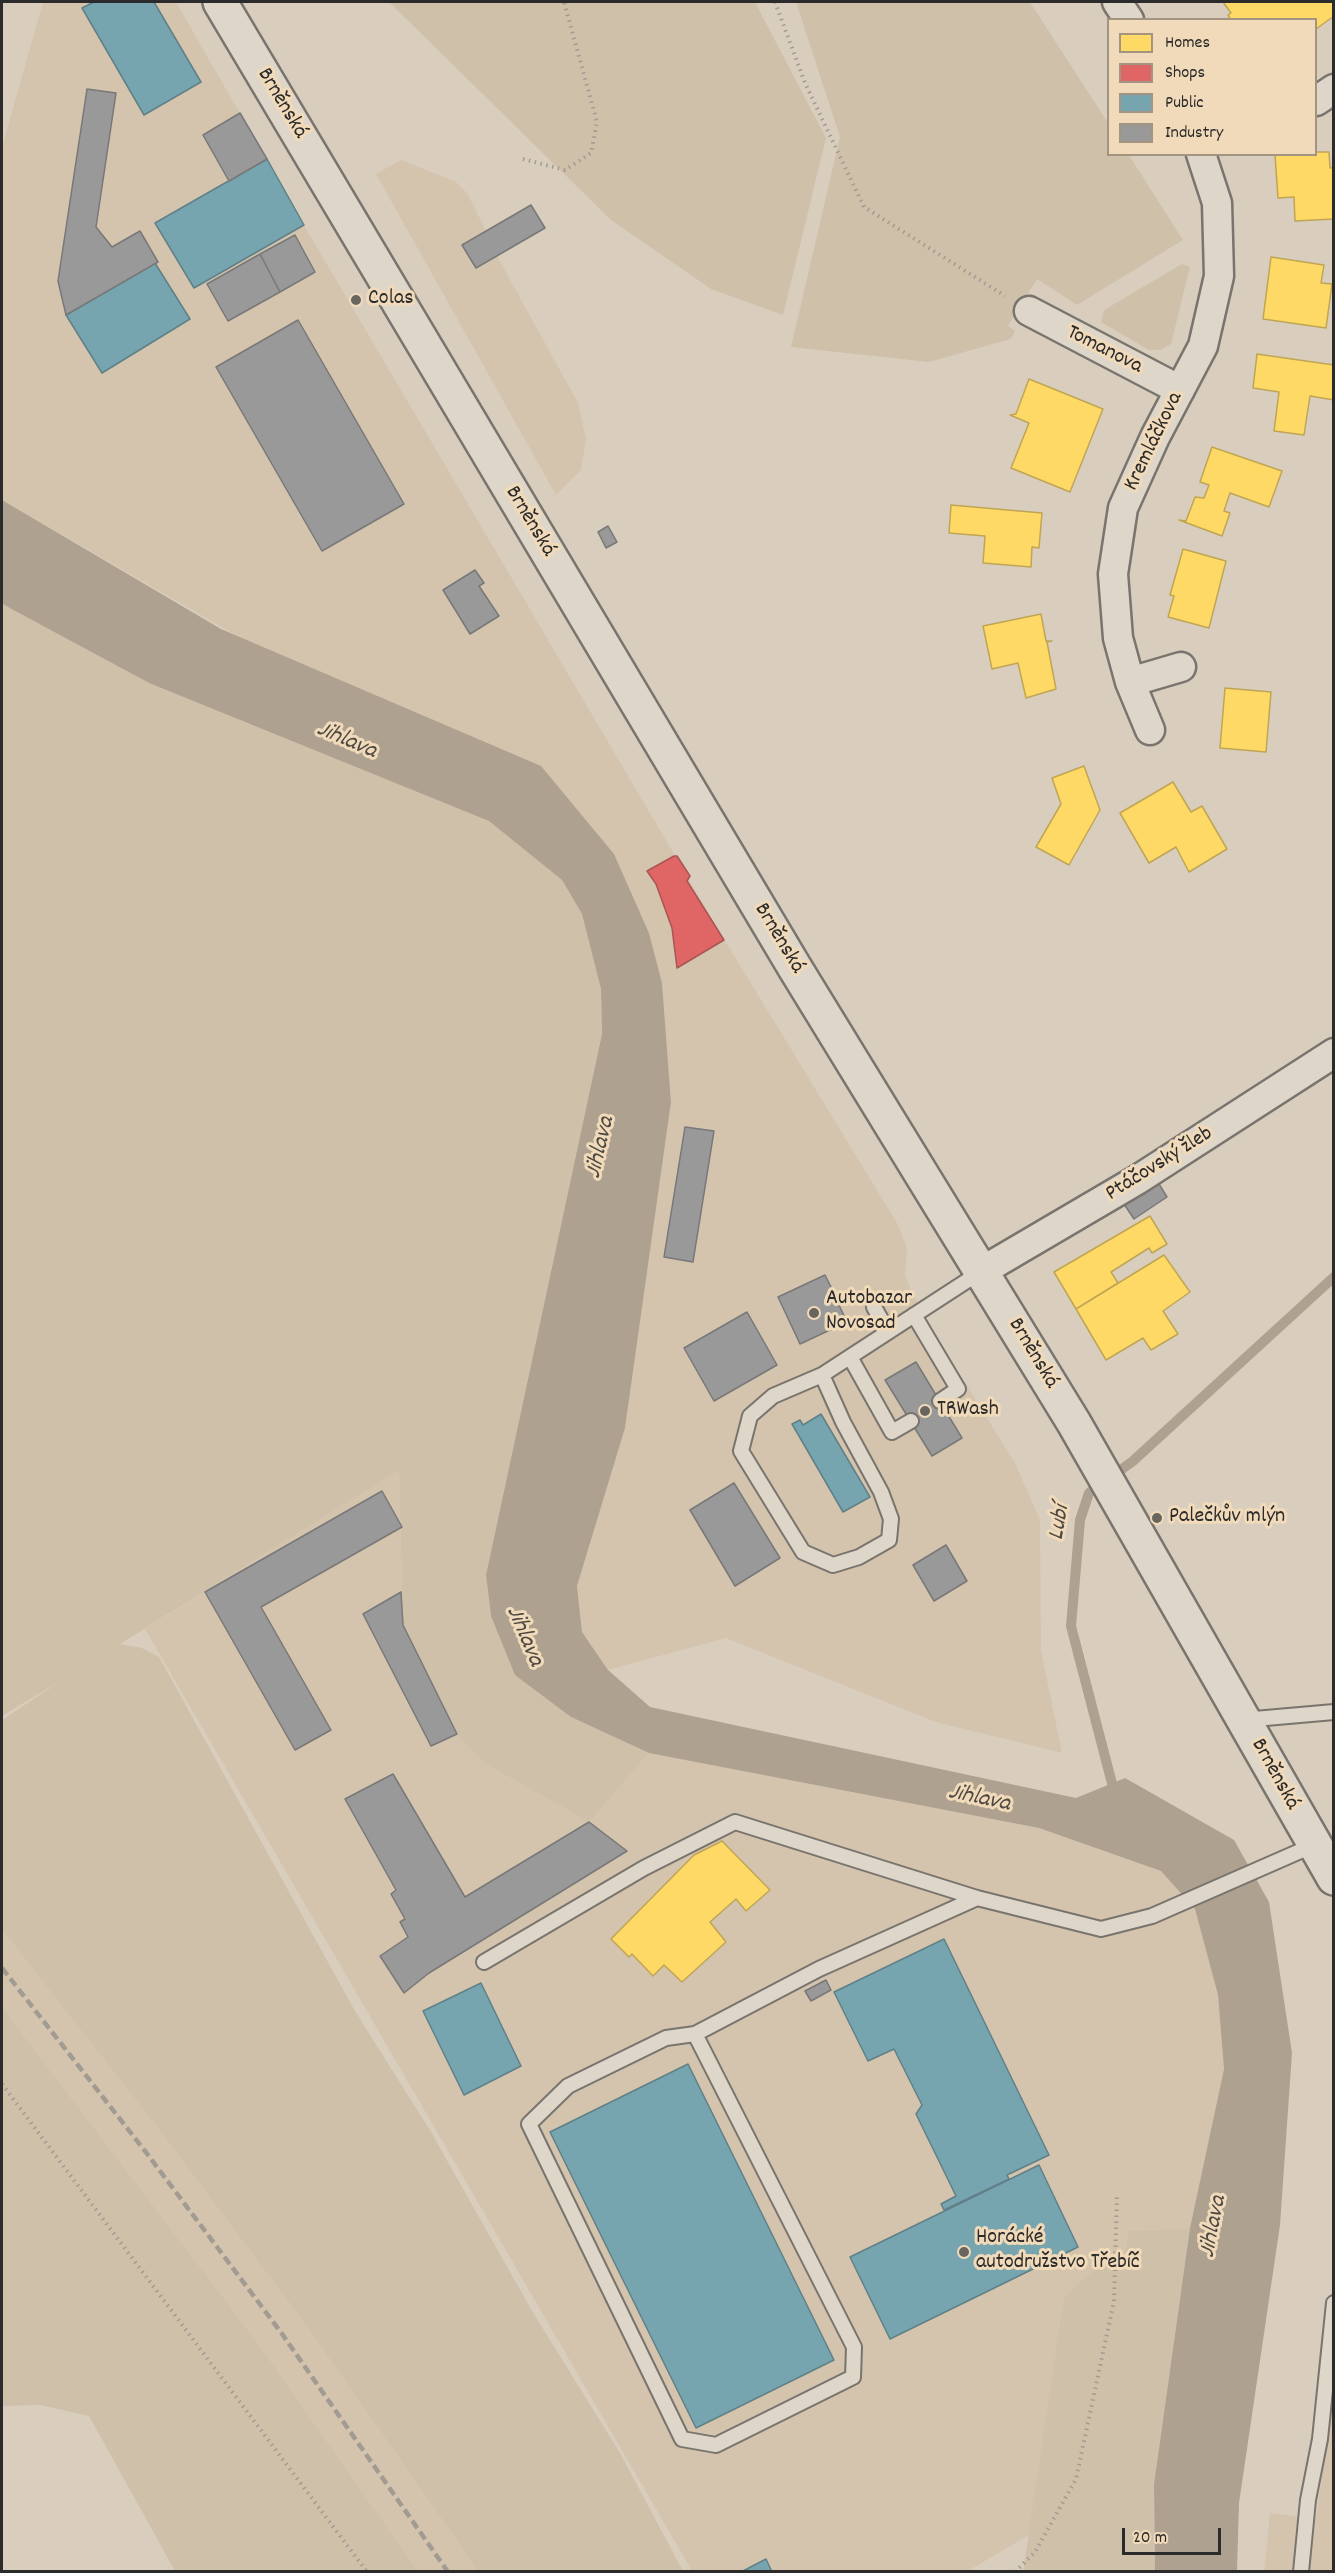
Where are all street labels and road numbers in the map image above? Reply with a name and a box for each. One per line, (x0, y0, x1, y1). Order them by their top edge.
street label: Brněnská (250, 64, 312, 144)
street label: Tomanova (1062, 321, 1146, 381)
street label: Kremláčkova (1120, 388, 1190, 496)
street label: Brněnská (498, 482, 560, 562)
street label: Brněnská (747, 899, 809, 979)
street label: Ptáčovský žleb (1102, 1122, 1218, 1208)
street label: Brněnská (1001, 1314, 1063, 1394)
street label: Brněnská (1244, 1735, 1304, 1815)

